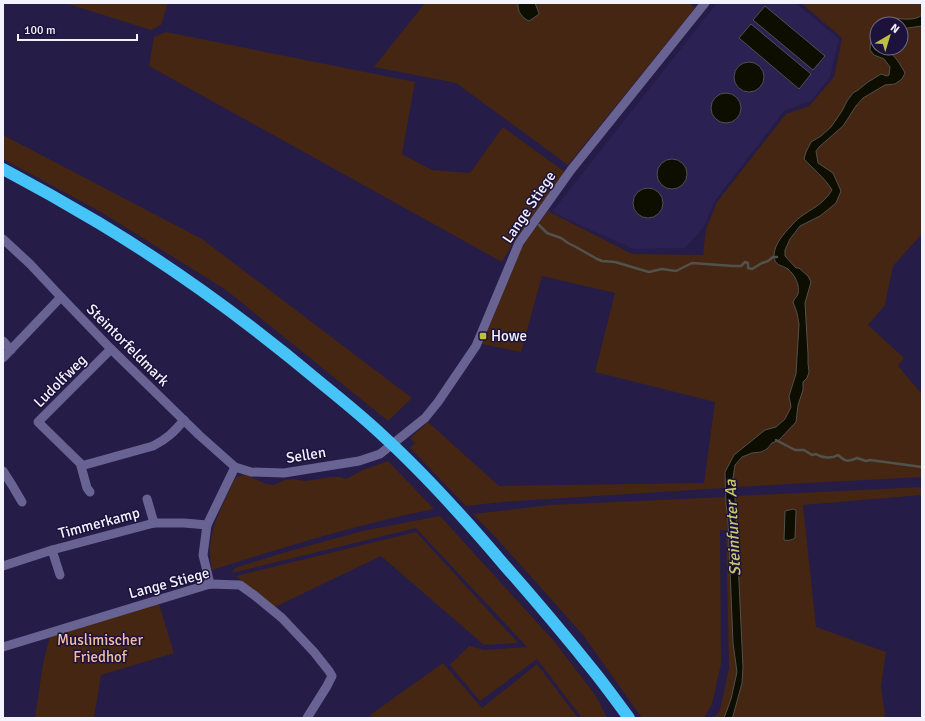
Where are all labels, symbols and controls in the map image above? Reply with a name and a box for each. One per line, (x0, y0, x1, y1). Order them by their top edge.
scale bar (18, 16, 137, 42)
north arrow (869, 16, 909, 56)
text: N (888, 21, 902, 36)
text: 100 m (24, 23, 56, 38)
street label: Lange Stiege (498, 168, 560, 246)
street label: Steintorfeldmark (83, 300, 173, 390)
place label: Howe (491, 327, 527, 345)
marker: Howe (478, 331, 488, 341)
street label: Ludolfweg (30, 351, 90, 411)
street label: Sellen (285, 443, 327, 467)
water label: Steinfurter Aa (720, 478, 746, 577)
street label: Timmerkamp (56, 504, 142, 542)
street label: Lange Stiege (127, 564, 211, 602)
park label: Muslimischer Friedhof (57, 631, 144, 666)

